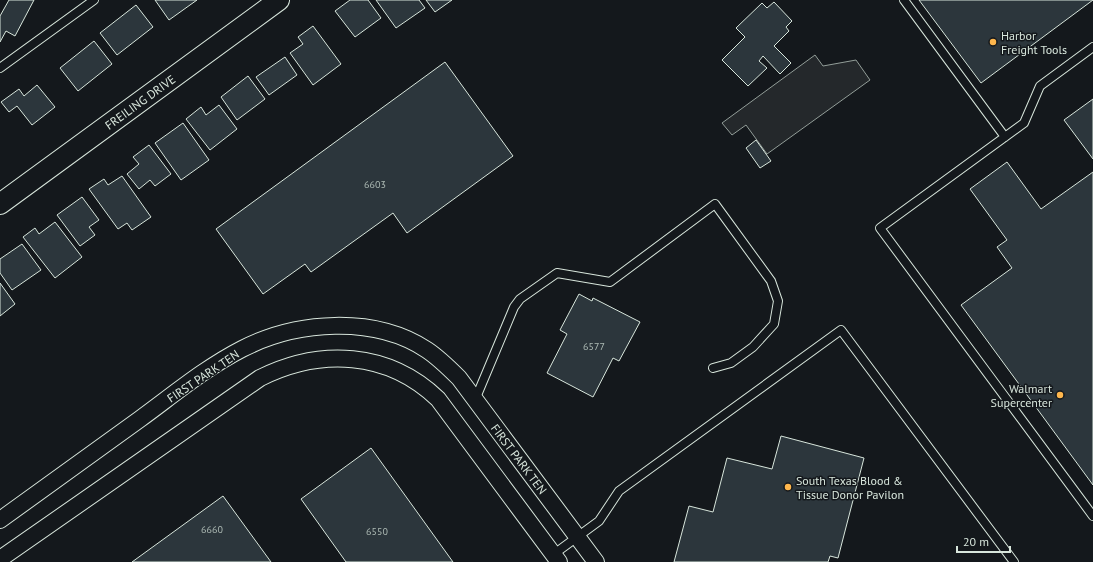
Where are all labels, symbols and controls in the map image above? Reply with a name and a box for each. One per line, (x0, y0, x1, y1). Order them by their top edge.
place label: Harbor Freight Tools (1001, 28, 1067, 57)
marker: Harbor Freight Tools (988, 37, 998, 47)
street label: FREILING DRIVE (102, 71, 178, 133)
house number: 6603 (364, 178, 386, 191)
house number: 6577 (583, 340, 605, 353)
street label: FIRST PARK TEN (164, 346, 242, 406)
place label: Walmart Supercenter (991, 381, 1052, 410)
marker: Walmart Supercenter (1055, 390, 1065, 400)
street label: FIRST PARK TEN (488, 421, 550, 497)
place label: South Texas Blood & Tissue Donor Pavilon (796, 473, 904, 502)
marker: South Texas Blood & Tissue Donor Pavilon (783, 482, 793, 492)
house number: 6660 (201, 523, 223, 536)
house number: 6550 (366, 525, 388, 538)
scale bar (957, 528, 1010, 554)
text: 20 m (963, 534, 989, 549)

